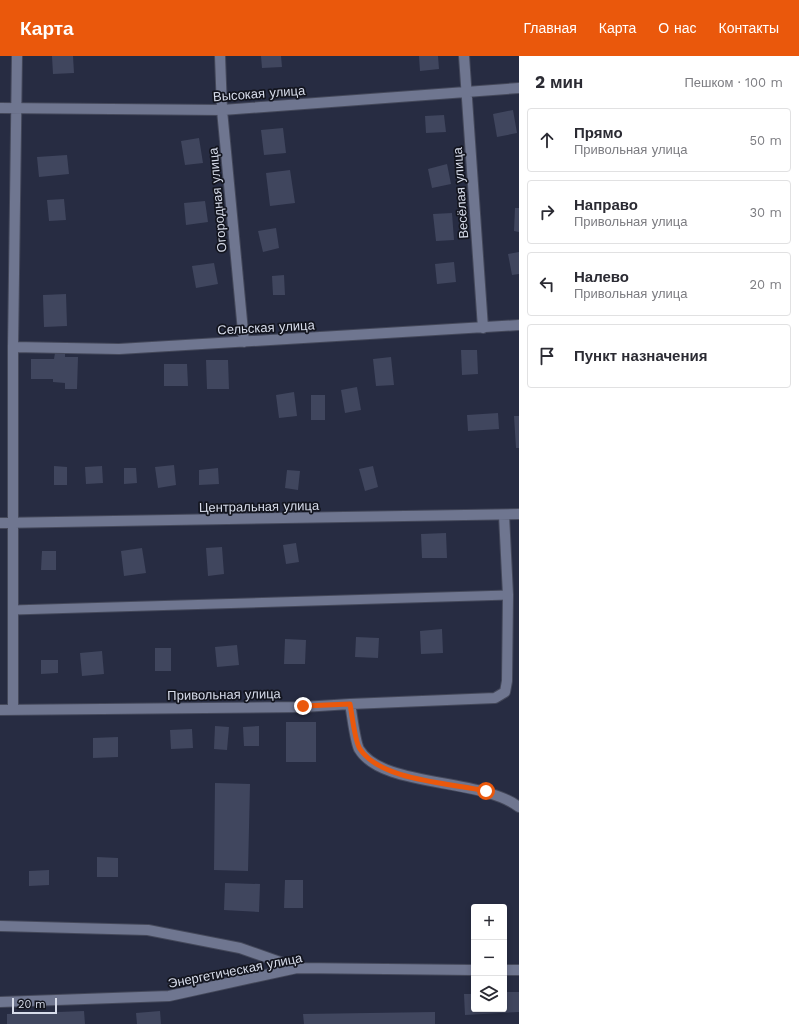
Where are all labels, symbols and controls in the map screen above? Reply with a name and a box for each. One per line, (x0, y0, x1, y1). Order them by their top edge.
text: Карта (20, 17, 74, 40)
text: Главная (524, 20, 577, 36)
text: Карта (599, 20, 636, 36)
text: О нас (658, 20, 697, 36)
text: Контакты (719, 20, 779, 36)
text: 2 мин (535, 72, 583, 92)
text: Пешком · 100 m (684, 75, 783, 90)
street label: Высокая улица (212, 83, 306, 104)
text: Прямо (574, 124, 623, 142)
icon: ahead (536, 129, 558, 151)
text: 50 m (750, 133, 782, 148)
text: Привольная улица (574, 142, 688, 157)
street label: Огородная улица (205, 146, 230, 253)
street label: Весёлая улица (450, 146, 471, 239)
text: Направо (574, 196, 638, 214)
icon: right (536, 201, 558, 223)
text: 30 m (750, 205, 782, 220)
text: Привольная улица (574, 214, 688, 229)
text: Налево (574, 268, 629, 286)
icon: left (536, 273, 558, 295)
text: 20 m (750, 277, 782, 292)
text: Привольная улица (574, 286, 688, 301)
street label: Сельская улица (217, 317, 316, 338)
icon: arrive (536, 345, 558, 367)
text: Пункт назначения (574, 347, 707, 365)
street label: Центральная улица (199, 498, 320, 515)
street label: Привольная улица (167, 686, 282, 703)
route end (294, 697, 312, 715)
route start (477, 782, 495, 800)
map controls (471, 904, 507, 1012)
button: + (471, 904, 507, 940)
button: − (471, 940, 507, 976)
street label: Энергетическая улица (167, 950, 304, 991)
button: layers (471, 976, 507, 1012)
scale bar (12, 996, 57, 1015)
text: 20 m (18, 998, 46, 1011)

